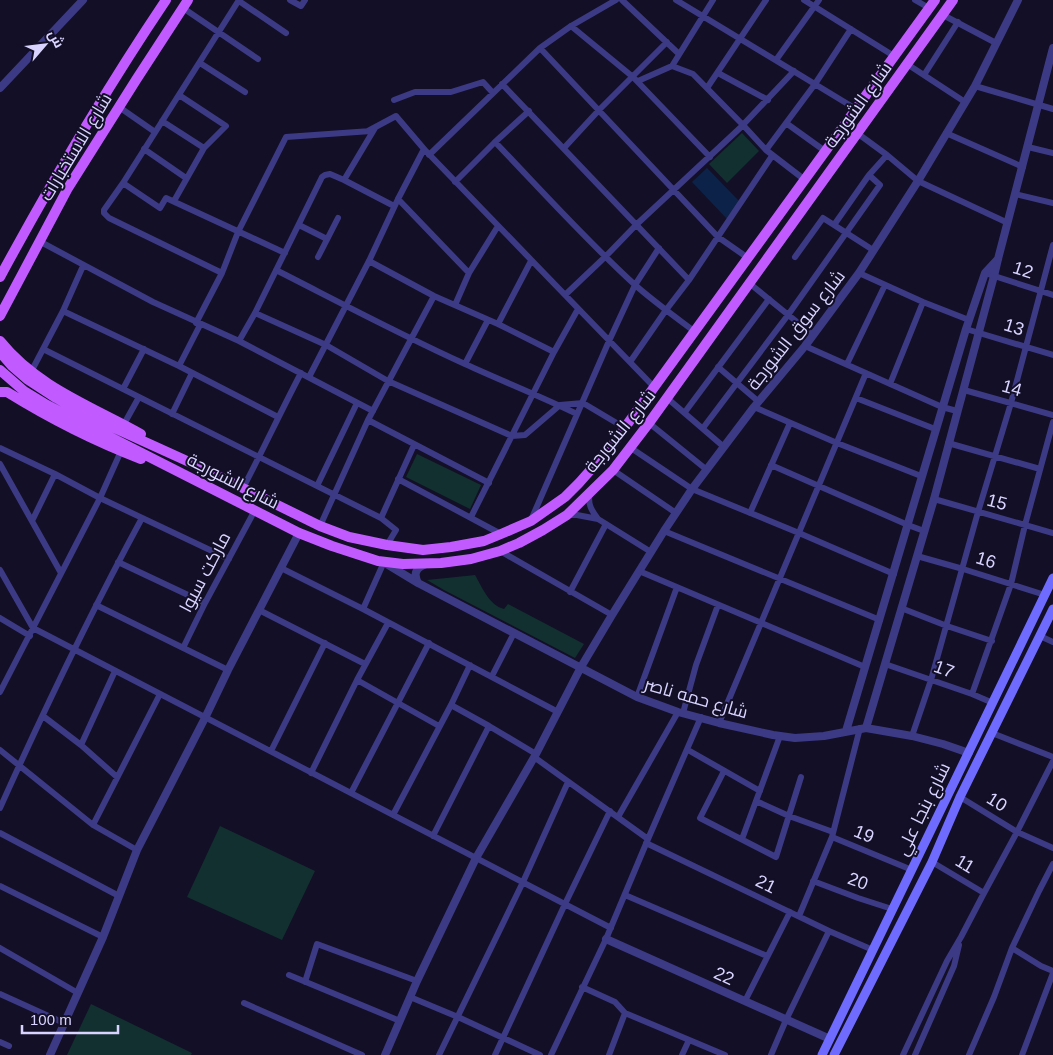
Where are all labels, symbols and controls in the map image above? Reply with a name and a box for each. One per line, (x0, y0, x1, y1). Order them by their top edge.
north arrow (20, 20, 70, 70)
text: ش (44, 27, 68, 51)
street label: شارع الشورجة (820, 58, 897, 153)
street label: شارع الاستخبارات (36, 90, 118, 205)
street label: 12 (1010, 257, 1036, 283)
street label: شارع سوق الشورجة (743, 266, 851, 395)
street label: 13 (1001, 315, 1027, 339)
street label: 14 (1000, 376, 1024, 400)
street label: شارع الشورجة (581, 386, 661, 478)
street label: شارع الشورجة (183, 449, 282, 515)
street label: 15 (985, 490, 1009, 514)
street label: مارکت سیوا (176, 528, 235, 616)
street label: 16 (973, 548, 999, 572)
street label: 17 (931, 656, 957, 682)
street label: شارع حمه ناصر (640, 673, 750, 724)
street label: شارع بنجا علي (892, 759, 958, 860)
street label: 10 (983, 788, 1011, 816)
street label: 19 (851, 821, 877, 847)
street label: 11 (952, 851, 978, 877)
street label: 20 (845, 868, 871, 894)
street label: 21 (753, 871, 779, 897)
street label: 22 (711, 963, 737, 989)
scale bar (22, 1002, 119, 1034)
text: 100 m (30, 1011, 72, 1028)

